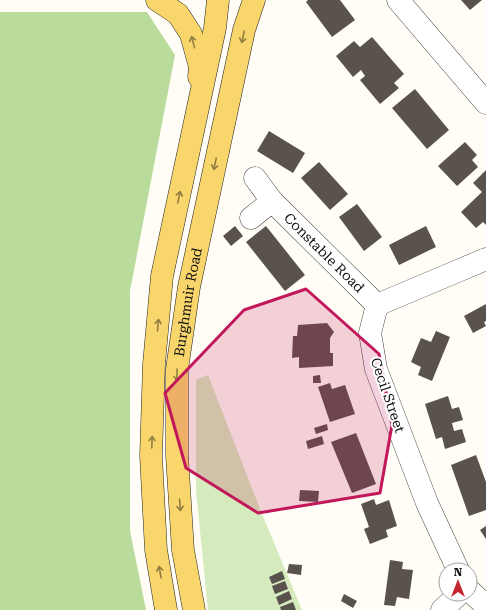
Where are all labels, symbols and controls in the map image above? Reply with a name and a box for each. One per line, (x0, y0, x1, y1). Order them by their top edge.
one-way arrow (238, 30, 246, 43)
one-way arrow (189, 36, 197, 49)
one-way arrow (211, 158, 219, 171)
one-way arrow (175, 191, 183, 204)
street label: Constable Road (281, 210, 368, 296)
street label: Burghmuir Road (171, 246, 205, 358)
one-way arrow (154, 319, 161, 332)
street label: Cecil Street (368, 355, 408, 435)
one-way arrow (173, 368, 181, 381)
one-way arrow (148, 436, 155, 449)
one-way arrow (177, 498, 184, 511)
north arrow (438, 562, 478, 602)
one-way arrow (156, 565, 164, 578)
text: N (454, 566, 463, 579)

